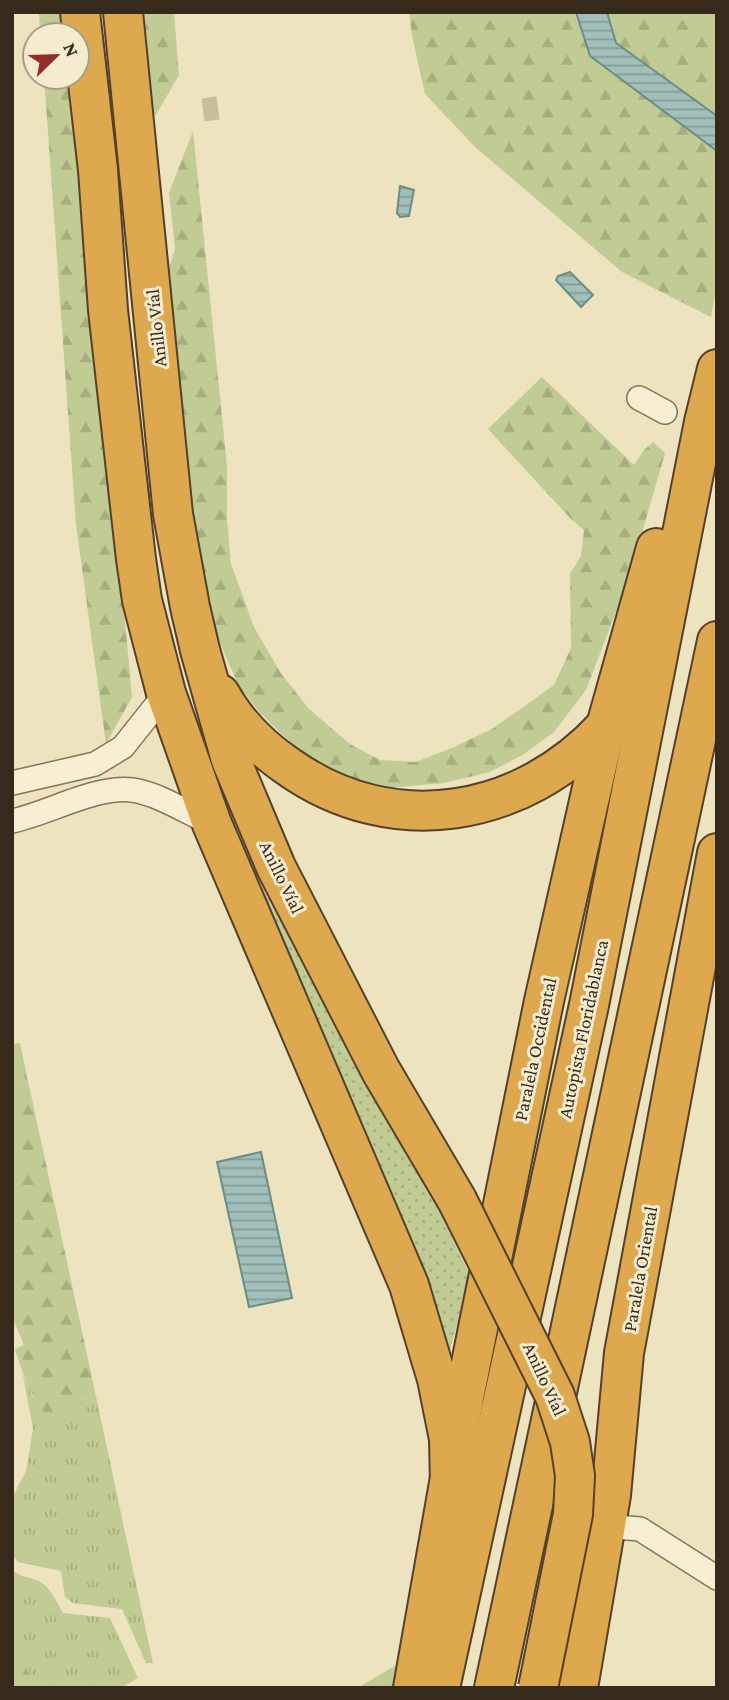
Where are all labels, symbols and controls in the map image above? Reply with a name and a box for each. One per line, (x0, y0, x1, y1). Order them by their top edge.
north arrow (21, 21, 91, 91)
text: N (59, 39, 83, 60)
street label: Anillo Víal (141, 288, 171, 368)
street label: Anillo Víal (255, 837, 309, 917)
street label: Autopista Floridablanca (554, 938, 612, 1120)
street label: Paralela Occidental (510, 975, 560, 1123)
street label: Paralela Oriental (619, 1205, 661, 1333)
street label: Anillo Víal (519, 1339, 571, 1419)

